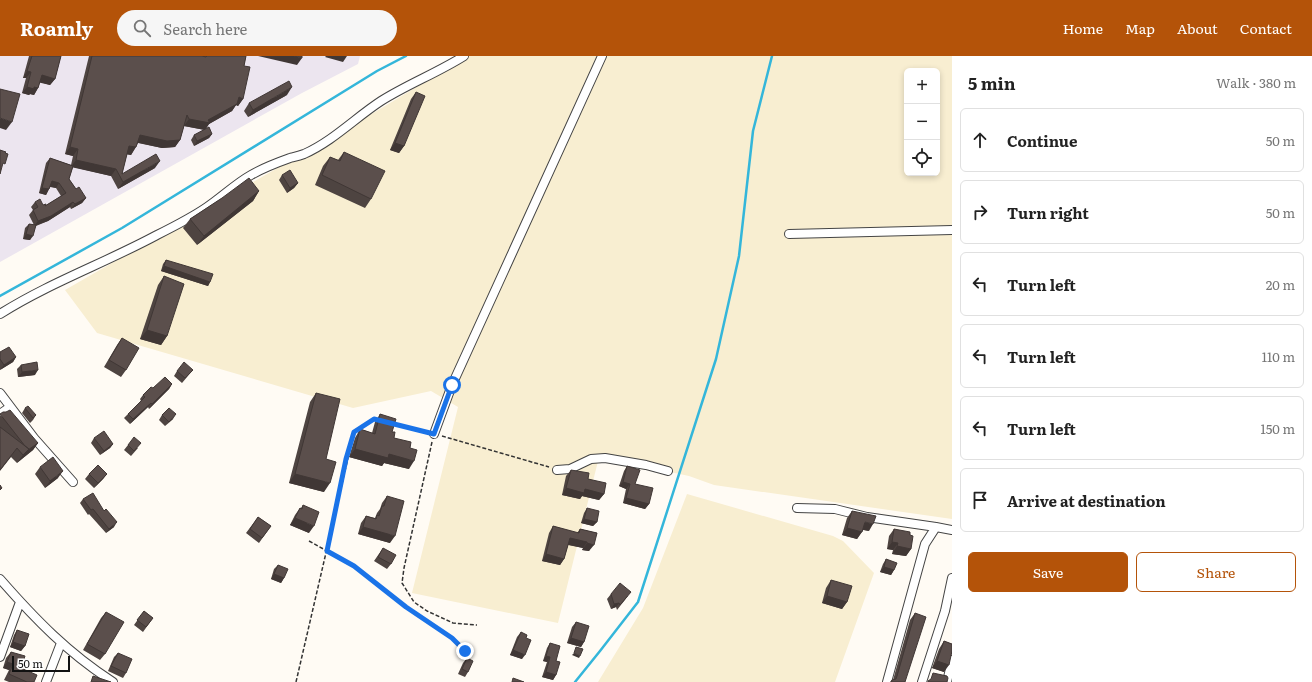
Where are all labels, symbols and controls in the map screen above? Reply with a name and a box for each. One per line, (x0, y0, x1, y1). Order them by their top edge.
search box (117, 10, 397, 46)
text: Roamly (20, 14, 93, 42)
icon: search (131, 17, 153, 39)
text: Search here (163, 17, 247, 40)
text: Home (1063, 18, 1103, 38)
text: Map (1125, 18, 1155, 38)
text: About (1177, 18, 1218, 38)
text: Contact (1240, 18, 1292, 38)
map controls (904, 68, 940, 176)
button: + (904, 68, 940, 104)
text: 5 min (968, 70, 1016, 95)
text: Walk · 380 m (1216, 73, 1296, 92)
button: − (904, 104, 940, 140)
icon: ahead (969, 129, 991, 151)
text: Continue (1007, 129, 1077, 152)
text: 50 m (1266, 131, 1295, 150)
button: locate (904, 140, 940, 176)
icon: right (969, 201, 991, 223)
text: Turn right (1007, 201, 1089, 224)
text: 50 m (1266, 203, 1295, 222)
icon: left (969, 273, 991, 295)
text: Turn left (1007, 273, 1076, 296)
text: 20 m (1266, 275, 1295, 294)
icon: left (969, 345, 991, 367)
text: Turn left (1007, 345, 1076, 368)
text: 110 m (1262, 347, 1295, 366)
route start (443, 376, 461, 394)
icon: left (969, 417, 991, 439)
text: Turn left (1007, 417, 1076, 440)
text: 150 m (1260, 419, 1295, 438)
icon: arrive (969, 489, 991, 511)
text: Arrive at destination (1007, 489, 1166, 512)
button: Save (968, 552, 1128, 592)
button: Share (1136, 552, 1296, 592)
route end (456, 642, 474, 660)
scale bar (12, 654, 70, 673)
text: 50 m (18, 655, 43, 671)

